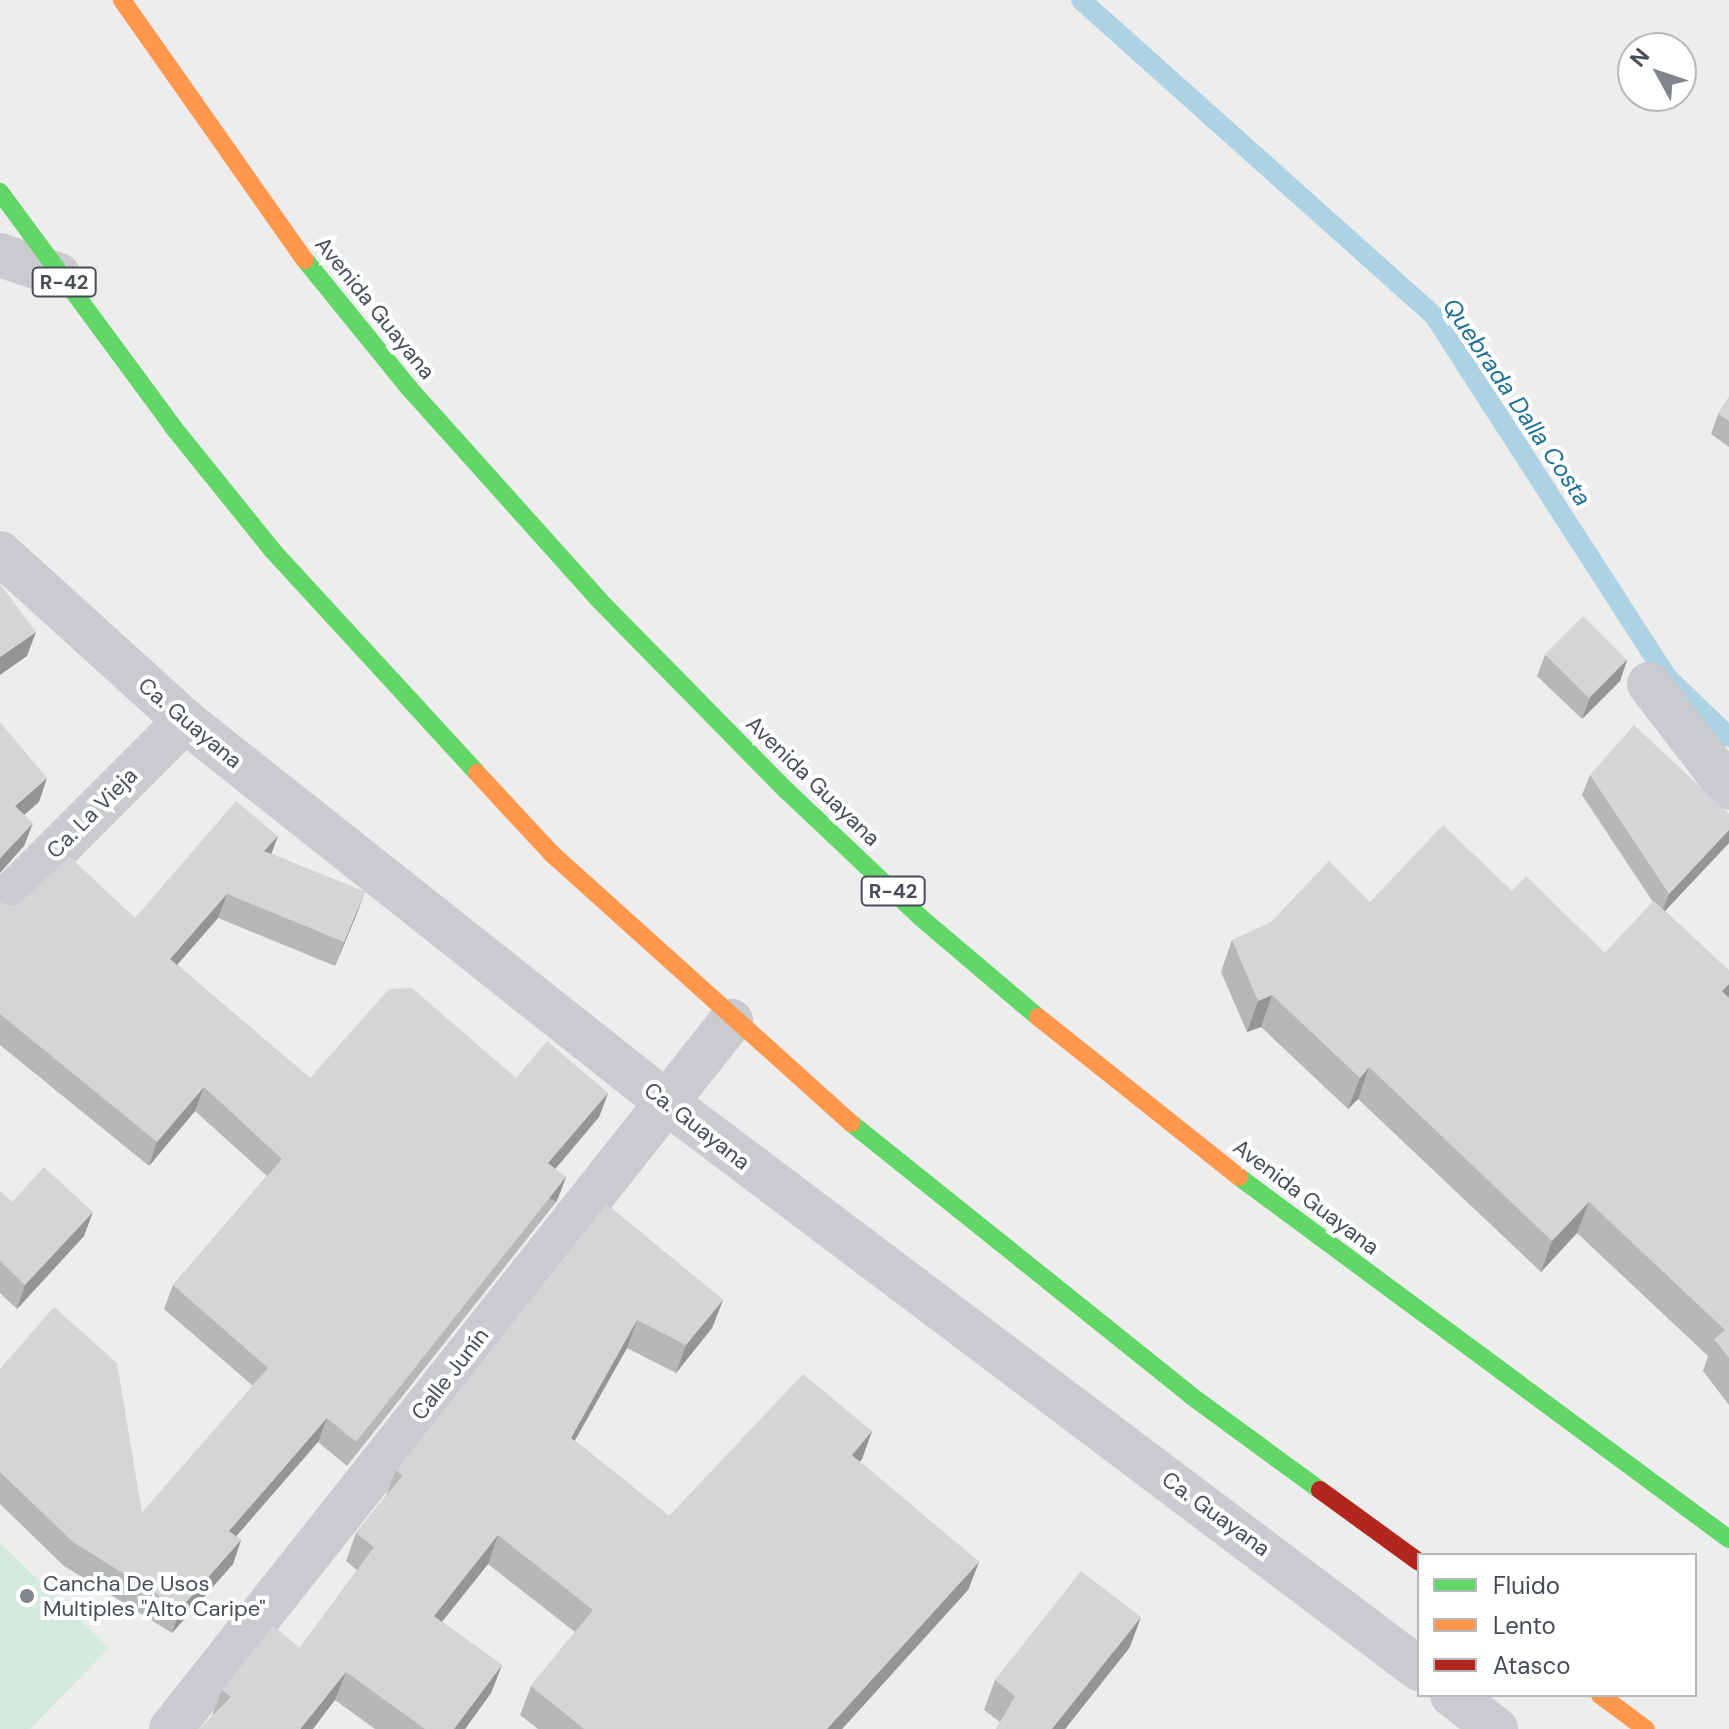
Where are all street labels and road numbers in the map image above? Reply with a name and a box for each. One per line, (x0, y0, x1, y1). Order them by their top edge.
street label: Avenida Guayana (309, 231, 441, 385)
road number: R-42 (30, 266, 98, 298)
street label: Ca. Guayana (133, 672, 247, 774)
street label: Avenida Guayana (741, 711, 885, 851)
street label: Ca. La Vieja (41, 762, 143, 864)
road number: R-42 (859, 875, 927, 907)
street label: Ca. Guayana (639, 1077, 755, 1175)
street label: Avenida Guayana (1228, 1134, 1384, 1260)
street label: Calle Junín (406, 1323, 494, 1425)
street label: Ca. Guayana (1157, 1466, 1275, 1562)

